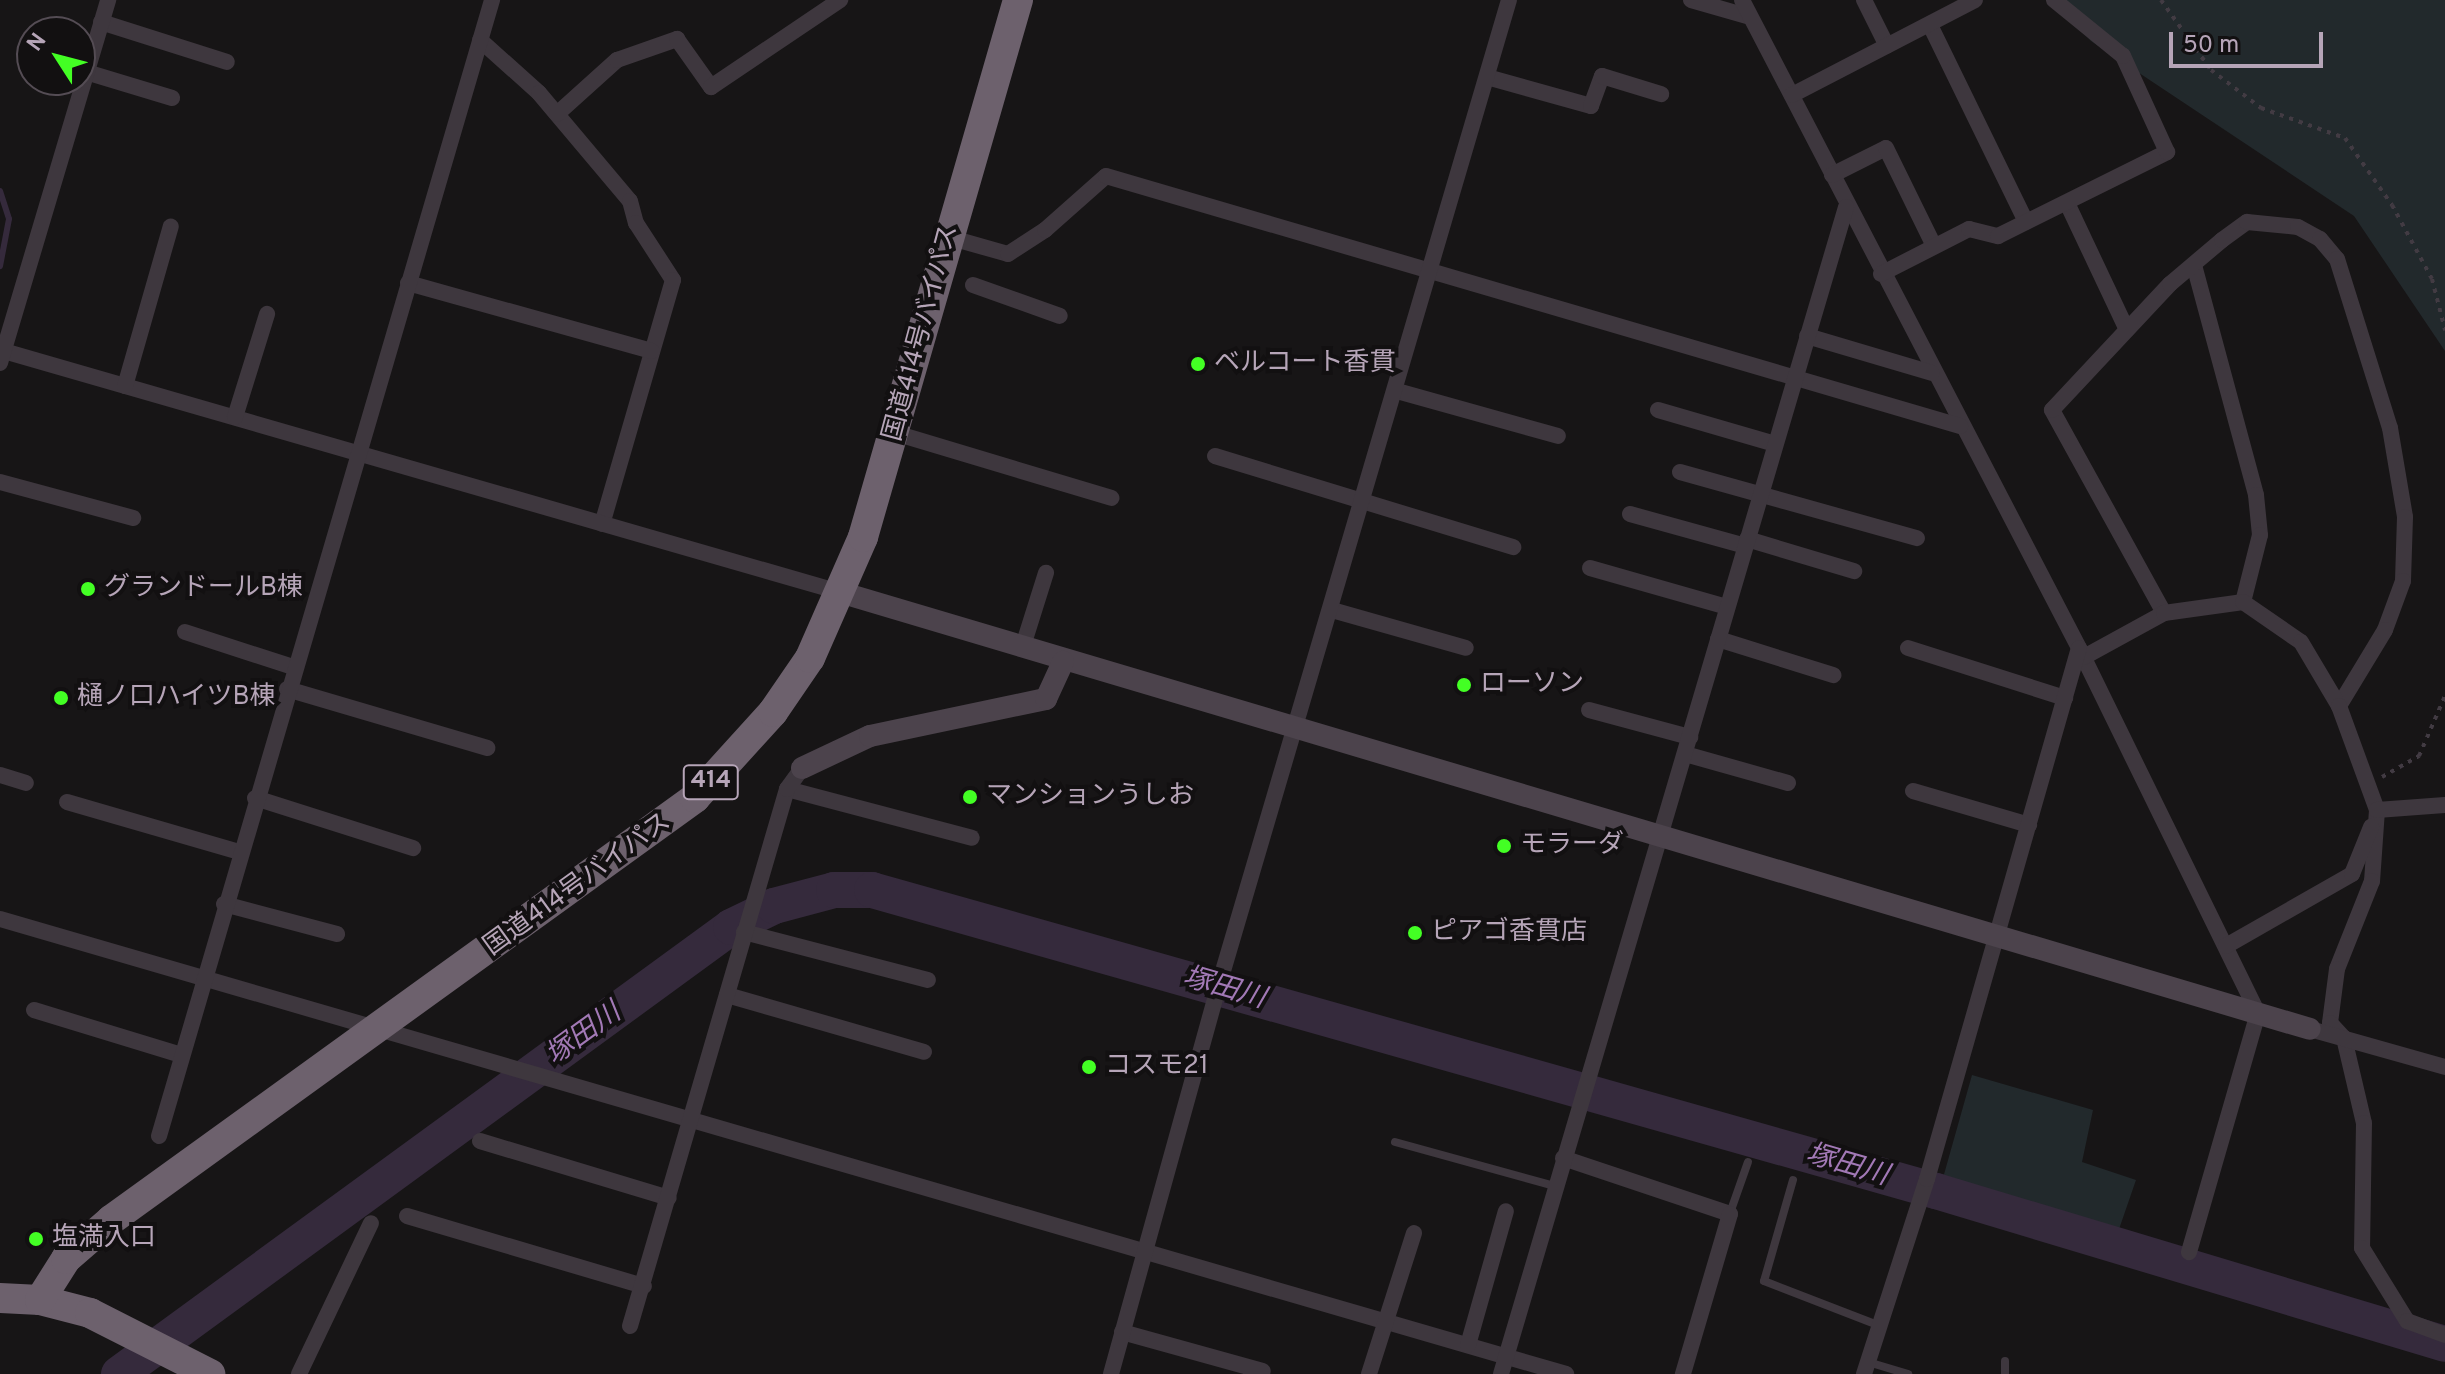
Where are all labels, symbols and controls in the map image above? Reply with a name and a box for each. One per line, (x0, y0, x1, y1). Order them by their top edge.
north arrow (16, 16, 96, 96)
scale bar (2173, 16, 2327, 66)
text: N (22, 28, 53, 57)
text: 50 m (2183, 31, 2239, 61)
street label: 国道414号バイパス (878, 221, 966, 445)
place label: ベルコート香貫 (1214, 348, 1396, 380)
marker: ベルコート香貫 (1189, 355, 1207, 373)
place label: グランドールB棟 (104, 573, 303, 605)
marker: グランドールB棟 (79, 580, 97, 598)
place label: ローソン (1480, 669, 1584, 701)
marker: ローソン (1455, 676, 1473, 694)
place label: 樋ノ口ハイツB棟 (77, 682, 276, 714)
marker: 樋ノ口ハイツB棟 (52, 689, 70, 707)
road number: 414 (681, 762, 741, 802)
place label: マンションうしお (986, 781, 1194, 813)
marker: マンションうしお (961, 788, 979, 806)
street label: 国道414号バイパス (478, 807, 678, 963)
place label: モラーダ (1520, 830, 1624, 862)
marker: モラーダ (1495, 837, 1513, 855)
place label: ピアゴ香貫店 (1431, 917, 1587, 949)
marker: ピアゴ香貫店 (1406, 924, 1424, 942)
water label: 塚田川 (1179, 961, 1269, 1017)
water label: 塚田川 (540, 997, 628, 1073)
place label: コスモ21 (1105, 1051, 1209, 1083)
marker: コスモ21 (1080, 1058, 1098, 1076)
water label: 塚田川 (1802, 1138, 1892, 1194)
place label: 塩満入口 (52, 1223, 156, 1255)
marker: 塩満入口 (27, 1230, 45, 1248)

